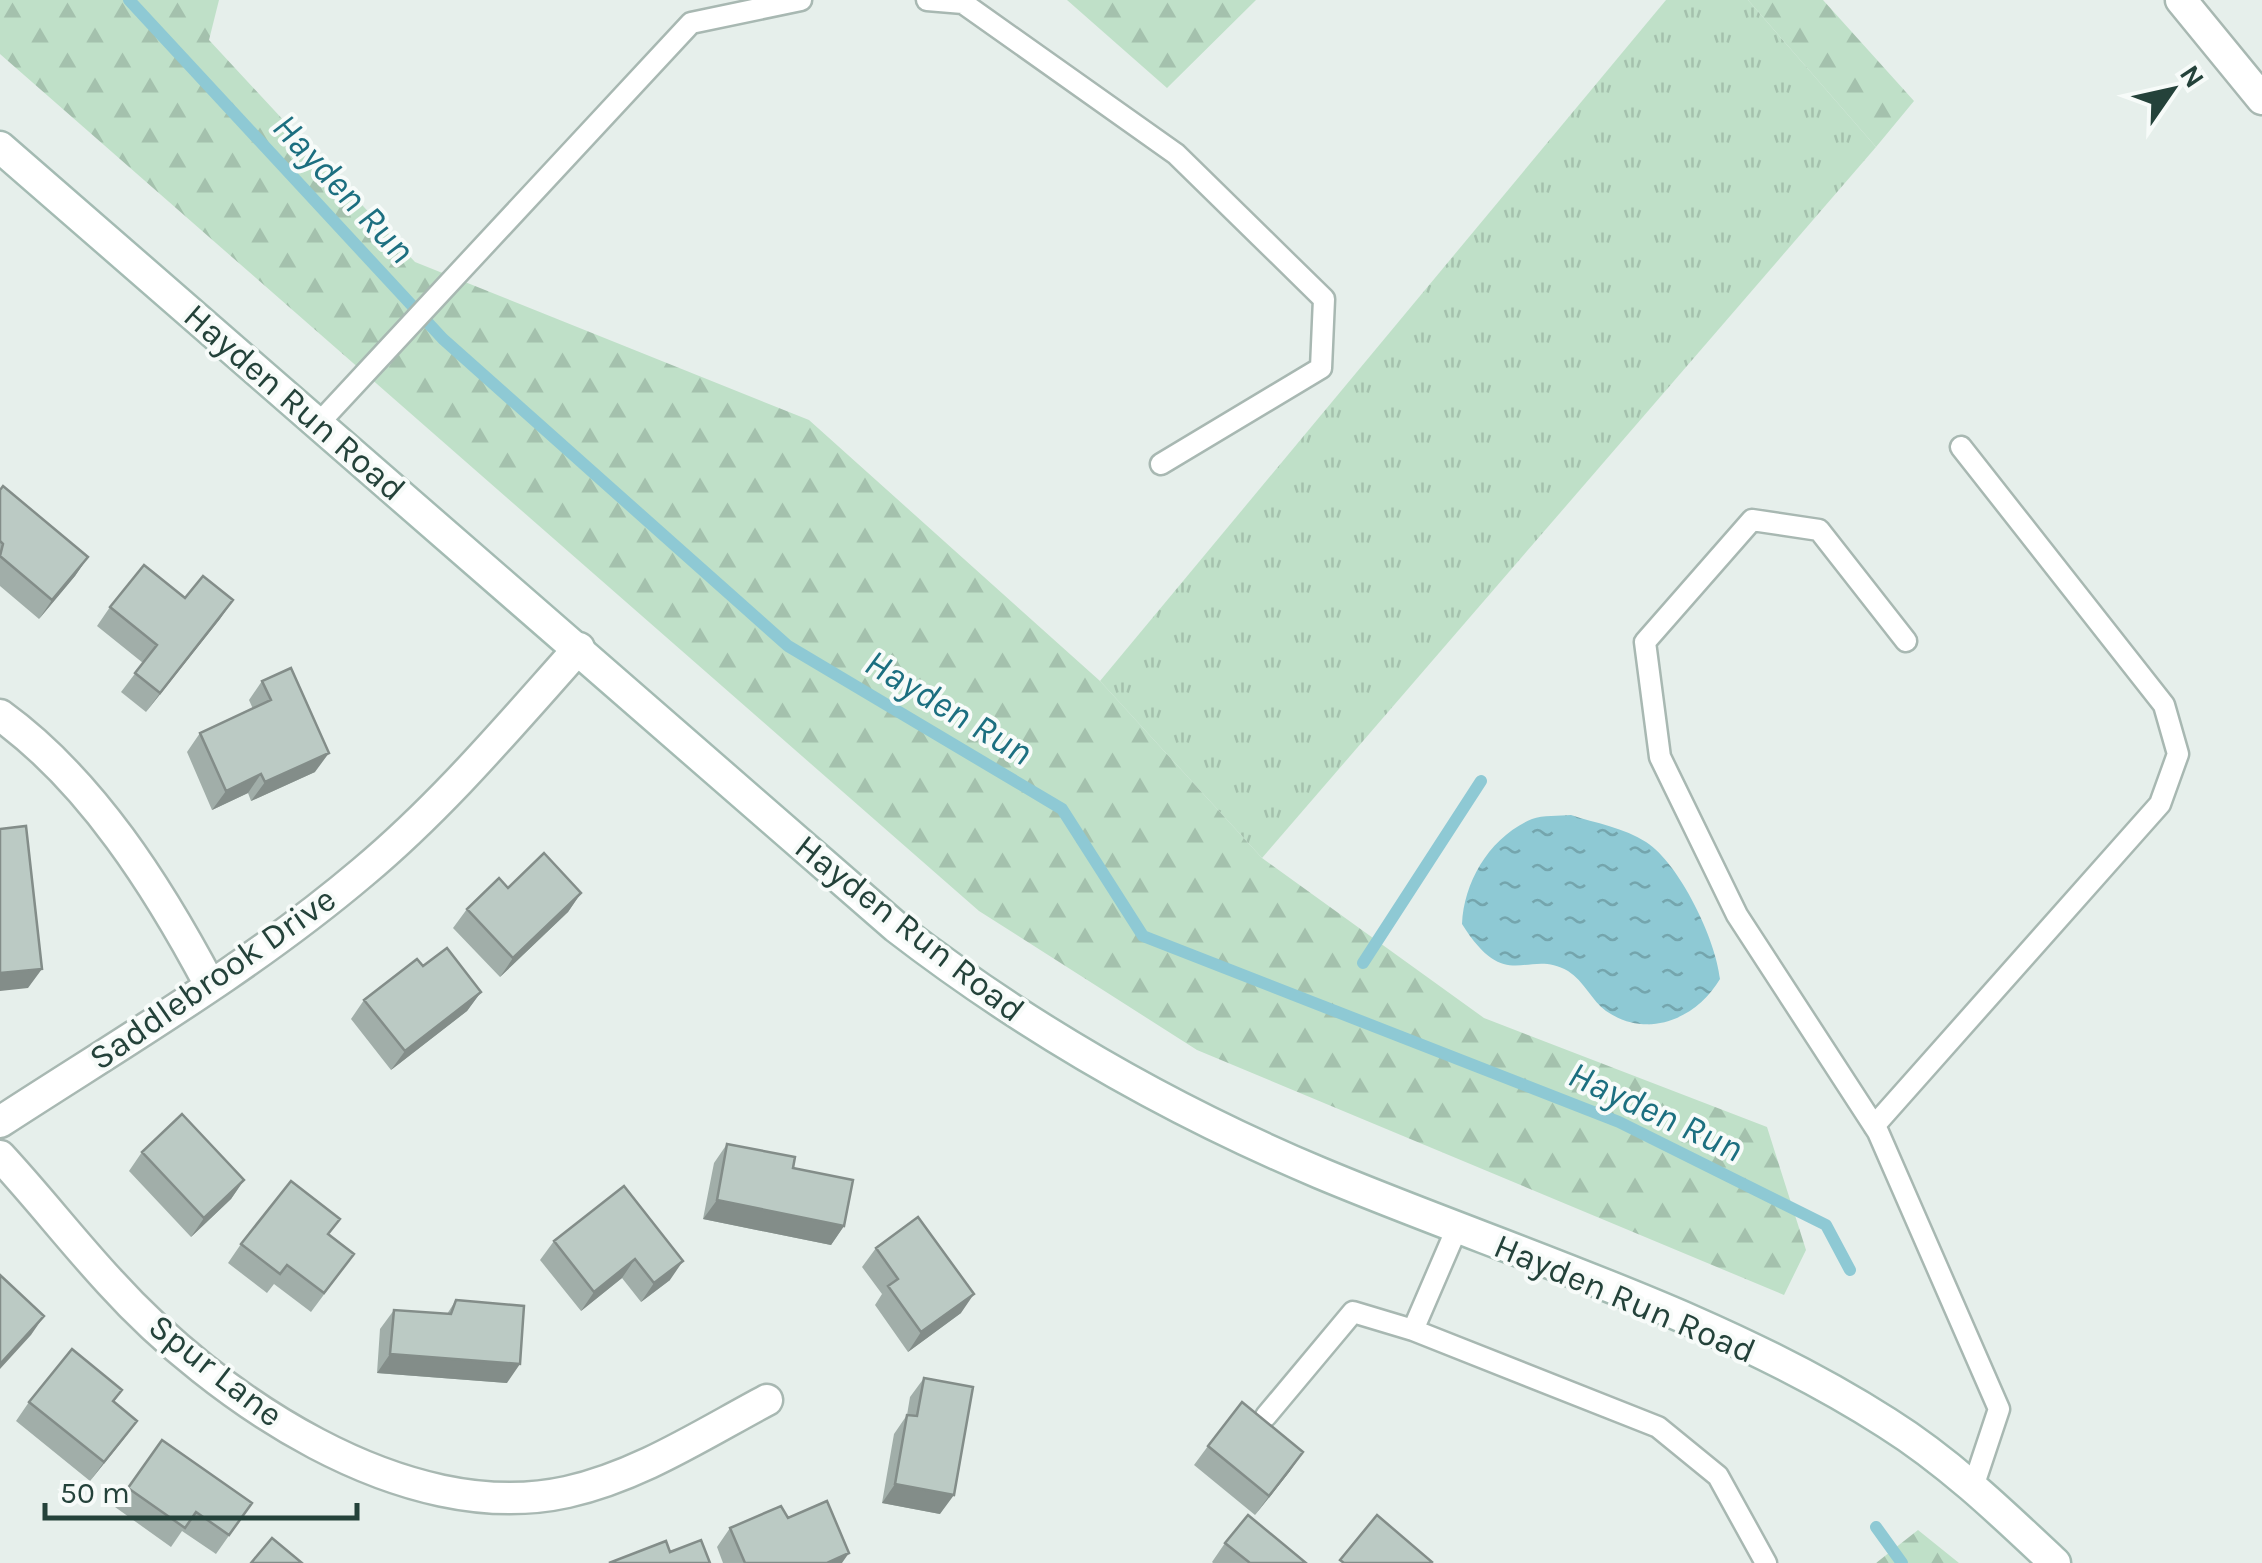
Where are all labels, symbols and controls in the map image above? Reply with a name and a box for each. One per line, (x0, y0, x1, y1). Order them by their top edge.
north arrow (2122, 40, 2222, 140)
text: N (2173, 59, 2212, 94)
water label: Hayden Run (263, 104, 424, 272)
street label: Hayden Run Road (176, 295, 414, 510)
water label: Hayden Run (857, 640, 1041, 775)
street label: Hayden Run Road (787, 826, 1033, 1031)
street label: Saddlebrook Drive (81, 878, 343, 1079)
water label: Hayden Run (1561, 1051, 1750, 1171)
street label: Hayden Run Road (1488, 1225, 1762, 1372)
street label: Spur Lane (141, 1305, 291, 1435)
scale bar (45, 1458, 358, 1520)
text: 50 m (60, 1475, 130, 1511)

